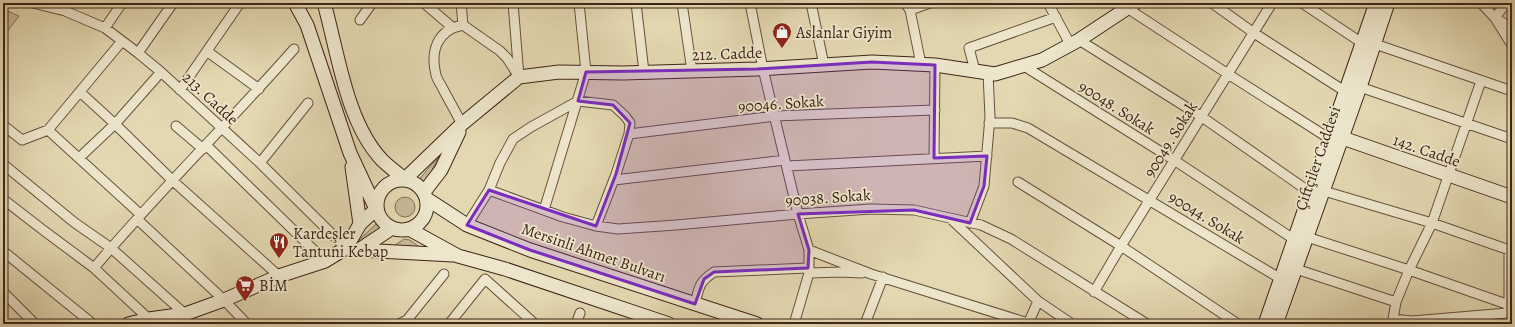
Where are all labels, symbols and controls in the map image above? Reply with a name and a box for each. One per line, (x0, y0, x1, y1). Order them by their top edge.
shop icon: Aslanlar Giyim (771, 21, 793, 49)
place label: Aslanlar Giyim (795, 22, 892, 44)
street label: 212. Cadde (692, 42, 763, 66)
street label: 213. Cadde (177, 67, 243, 130)
street label: 90048. Sokak (1074, 76, 1159, 140)
street label: 90046. Sokak (737, 90, 825, 118)
street label: 90049. Sokak (1139, 97, 1203, 182)
street label: Çiftçiler Caddesi (1290, 103, 1346, 213)
street label: 142. Cadde (1390, 129, 1463, 173)
street label: 90038. Sokak (785, 184, 872, 212)
street label: 90044. Sokak (1164, 186, 1249, 249)
street label: Mersinli Ahmet Bulvarı (519, 218, 669, 288)
place label: Kardeşler Tantuni Kebap (293, 223, 388, 263)
restaurant icon: Kardeşler Tantuni Kebap (268, 231, 290, 259)
supermarket icon: BİM (234, 274, 256, 302)
place label: BİM (259, 275, 288, 297)

